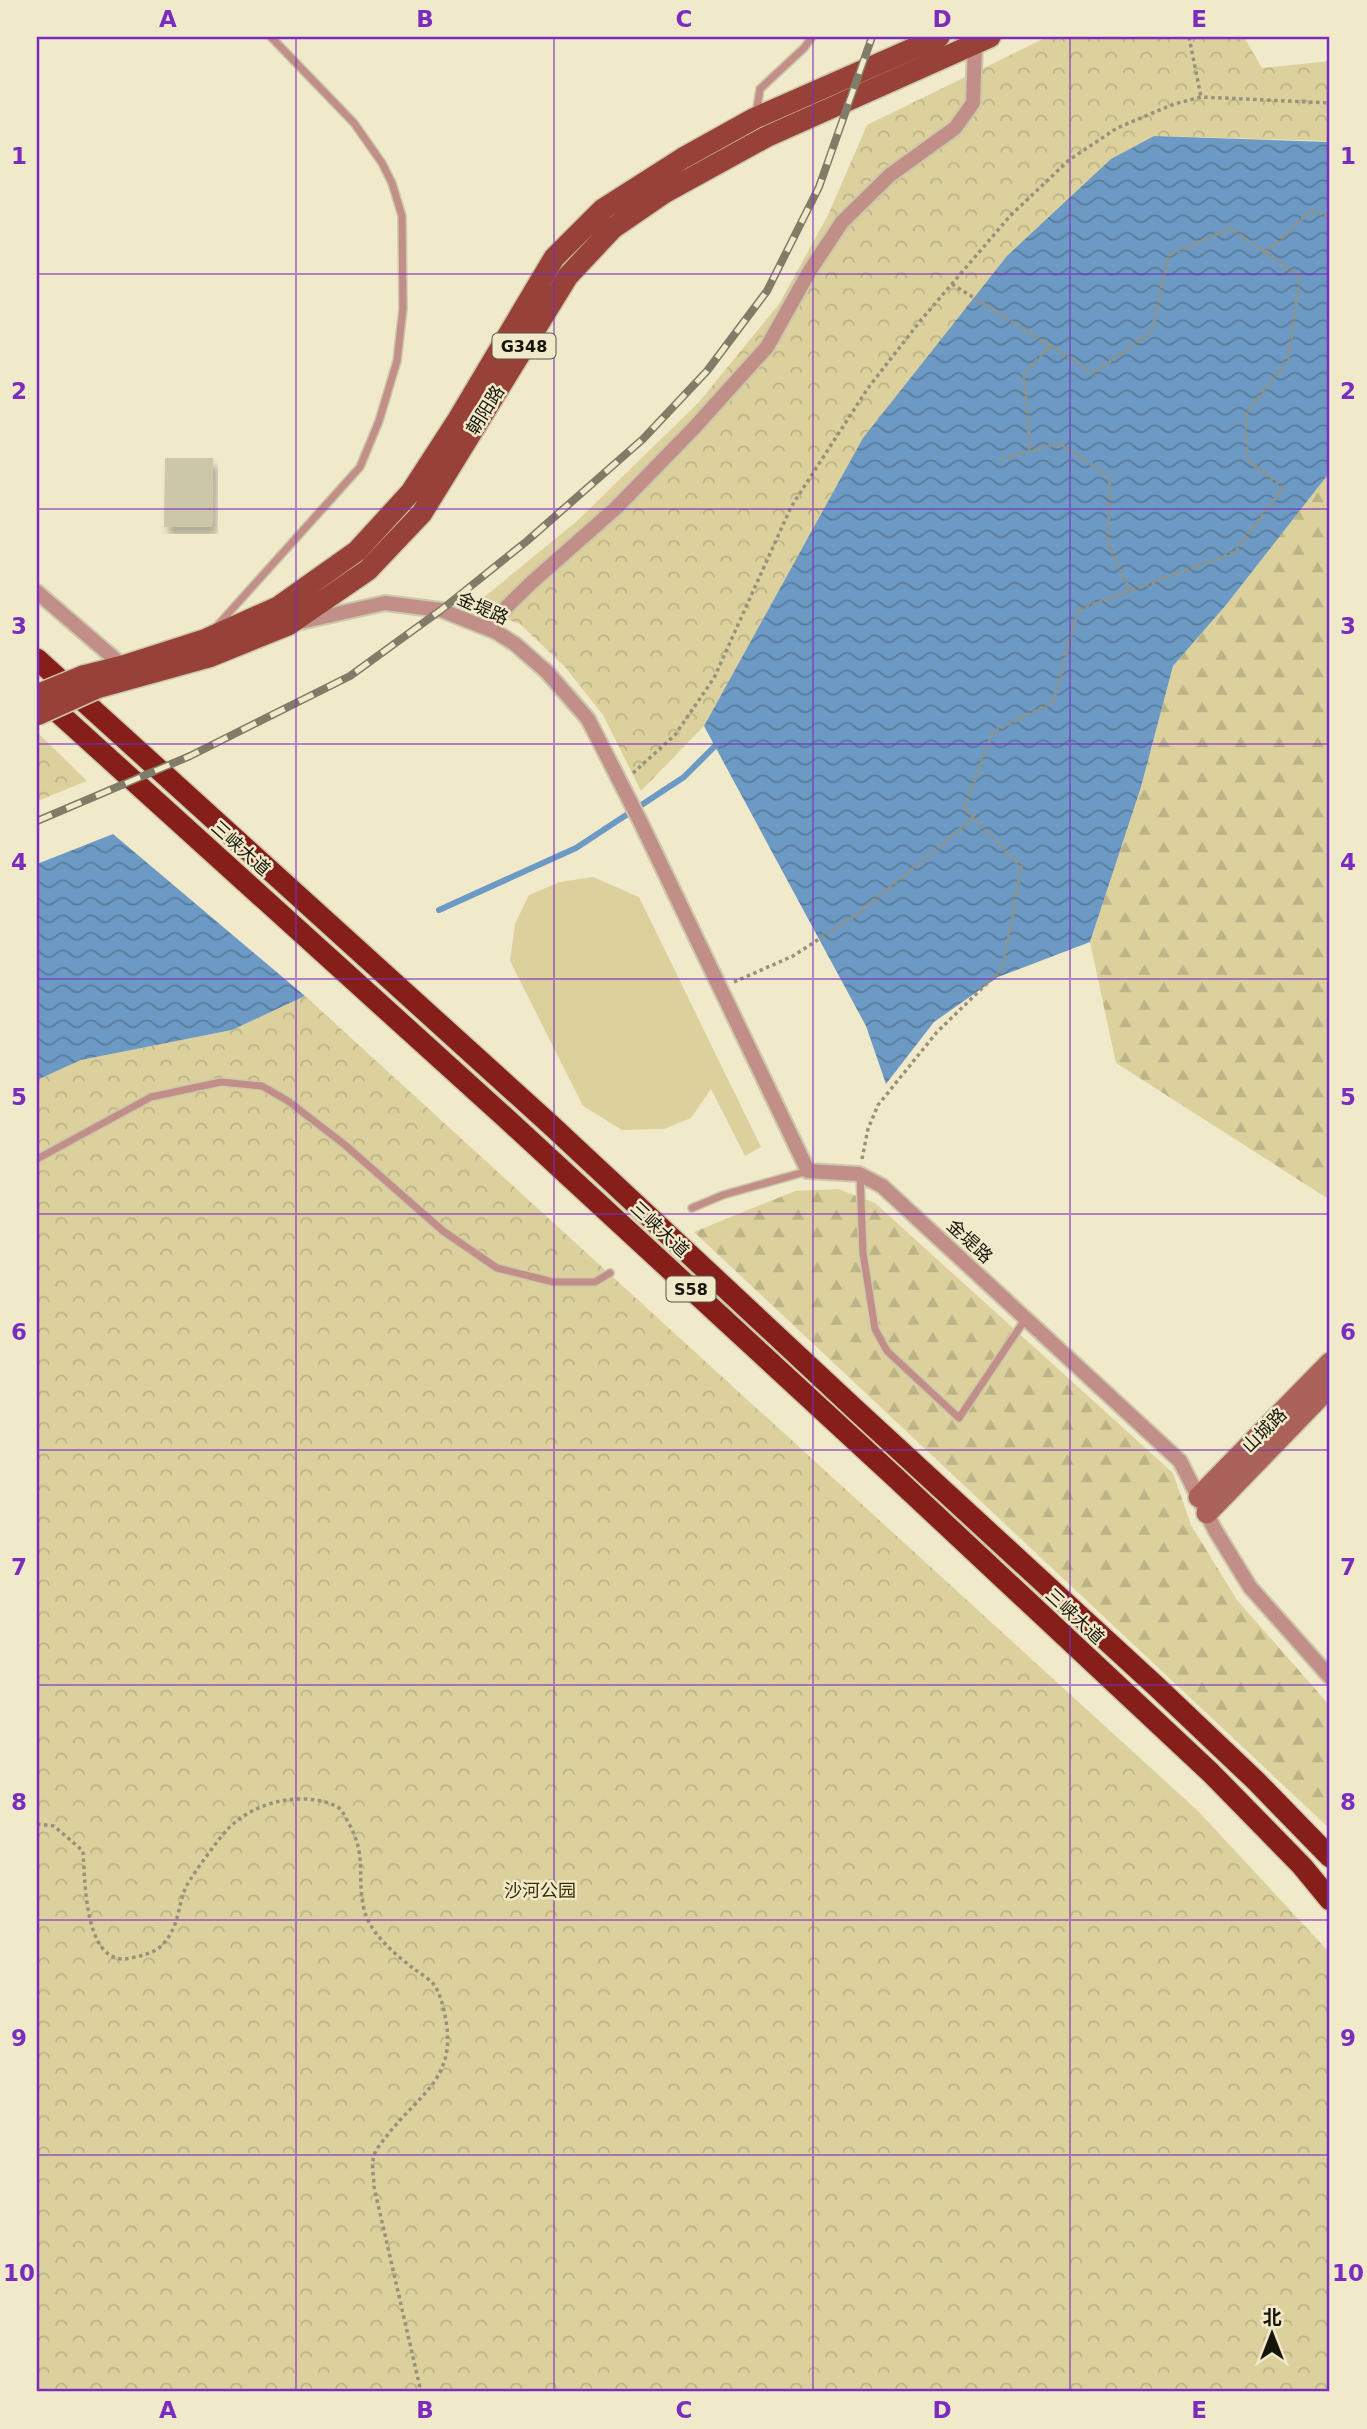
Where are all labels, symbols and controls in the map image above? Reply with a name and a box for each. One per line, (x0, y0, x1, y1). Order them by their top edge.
text: A (159, 6, 177, 32)
text: B (416, 6, 434, 32)
text: C (676, 6, 692, 32)
text: D (932, 6, 952, 32)
text: E (1191, 6, 1207, 32)
text: 1 (11, 143, 27, 169)
text: 1 (1340, 143, 1356, 169)
road number: G348 (492, 334, 556, 358)
text: 2 (11, 378, 27, 404)
text: 2 (1340, 378, 1356, 404)
street label: 朝阳路 (462, 382, 508, 438)
street label: 金堤路 (454, 587, 512, 629)
text: 3 (11, 613, 27, 639)
text: 3 (1340, 613, 1356, 639)
street label: 三峡大道 (207, 816, 275, 880)
text: 4 (11, 849, 27, 875)
text: 4 (1340, 849, 1356, 875)
text: 5 (11, 1084, 27, 1110)
text: 5 (1340, 1084, 1356, 1110)
street label: 三峡大道 (627, 1197, 693, 1261)
street label: 金堤路 (943, 1215, 997, 1267)
road number: S58 (666, 1276, 716, 1302)
text: 6 (11, 1319, 27, 1345)
text: 6 (1340, 1319, 1356, 1345)
street label: 山城路 (1237, 1403, 1291, 1457)
text: 7 (11, 1554, 27, 1580)
text: 7 (1340, 1554, 1356, 1580)
street label: 三峡大道 (1042, 1584, 1108, 1648)
text: 8 (11, 1789, 27, 1815)
text: 8 (1340, 1789, 1356, 1815)
park label: 沙河公园 (504, 1880, 576, 1901)
text: 9 (11, 2025, 27, 2051)
text: 9 (1340, 2025, 1356, 2051)
text: 10 (3, 2260, 35, 2286)
text: 10 (1332, 2260, 1364, 2286)
north arrow (1238, 2300, 1308, 2370)
text: 北 (1262, 2306, 1282, 2328)
text: A (159, 2397, 177, 2423)
text: B (416, 2397, 434, 2423)
text: C (676, 2397, 692, 2423)
text: D (932, 2397, 952, 2423)
text: E (1191, 2397, 1207, 2423)

